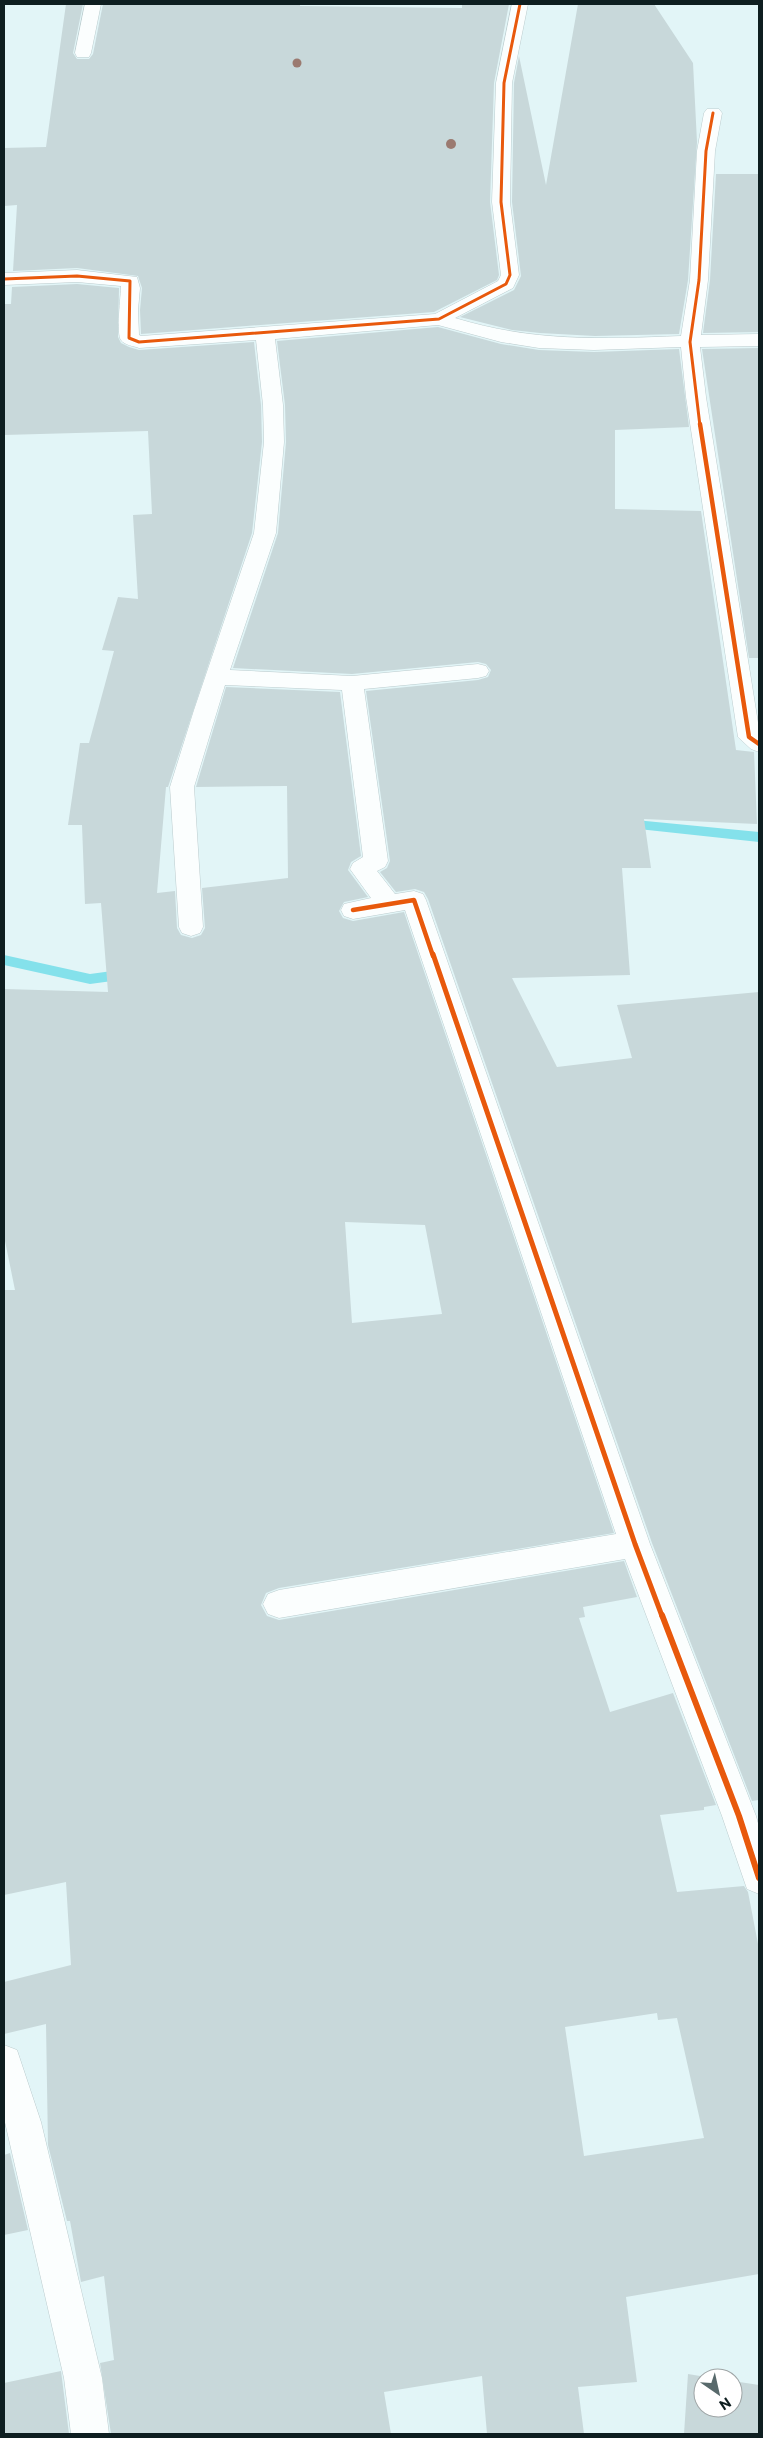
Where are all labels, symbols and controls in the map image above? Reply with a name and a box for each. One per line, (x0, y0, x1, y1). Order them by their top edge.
north arrow (693, 2368, 743, 2418)
text: N (716, 2394, 735, 2414)

